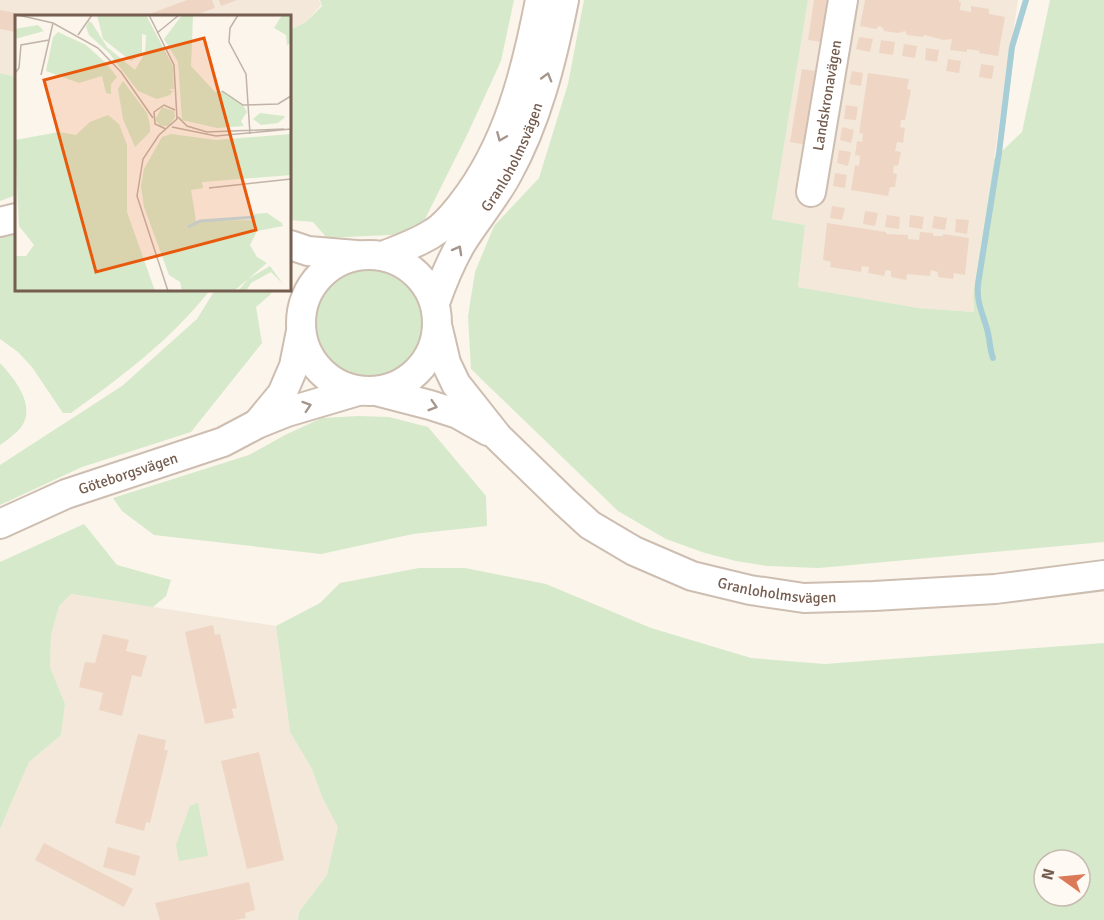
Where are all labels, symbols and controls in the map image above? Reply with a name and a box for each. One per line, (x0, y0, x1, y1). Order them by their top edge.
inset map (15, 15, 291, 291)
street label: Landskronavägen (809, 39, 845, 152)
one-way arrow (540, 72, 552, 83)
street label: Granloholmsvägen (477, 100, 547, 215)
one-way arrow (496, 130, 508, 141)
one-way arrow (451, 246, 463, 256)
one-way arrow (427, 399, 438, 411)
one-way arrow (301, 401, 312, 413)
street label: Göteborgsvägen (76, 449, 180, 498)
street label: Granloholmsvägen (716, 574, 837, 607)
north arrow (1032, 848, 1092, 908)
text: N (1037, 866, 1060, 882)

